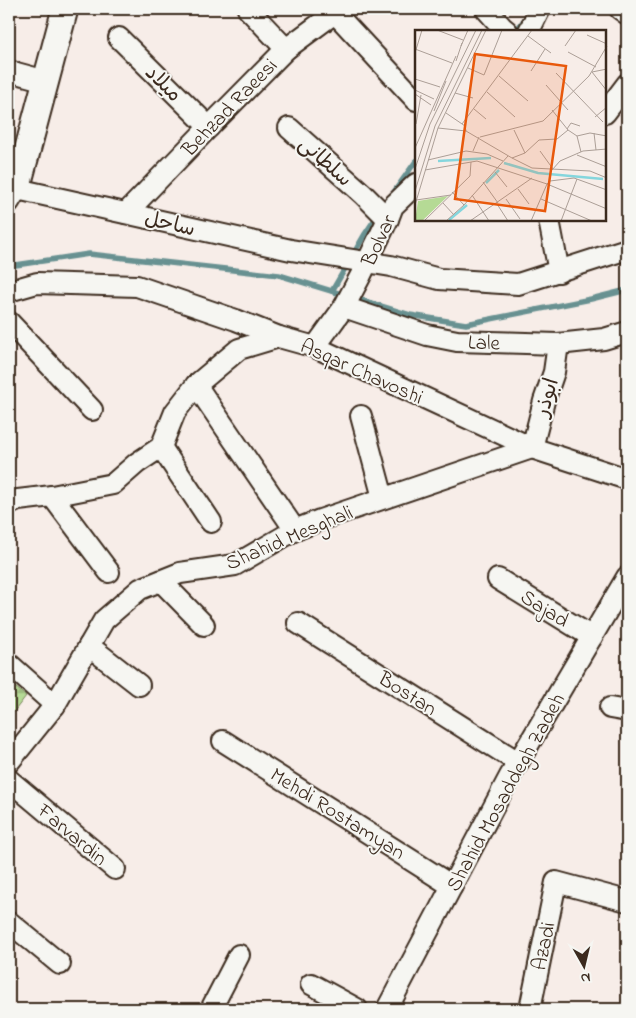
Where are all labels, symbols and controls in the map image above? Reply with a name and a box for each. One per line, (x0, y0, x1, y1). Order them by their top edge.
inset map (415, 30, 606, 221)
street label: Behzad Raeesi (175, 52, 285, 165)
street label: میلاد (137, 59, 188, 110)
street label: سلطانی (291, 130, 358, 195)
street label: ساحل (141, 205, 198, 245)
street label: Bolvar (354, 210, 405, 273)
street label: Lale (467, 328, 501, 360)
street label: Asqar Chavoshi (295, 332, 427, 413)
street label: ابوذر (528, 375, 568, 422)
street label: Shahid Mesghali (221, 499, 359, 581)
street label: Sajad (514, 583, 574, 636)
street label: Bostan (371, 664, 442, 725)
street label: Shahid Mosaddegh Zadeh (440, 688, 576, 899)
street label: Mehdi Rostamyan (263, 761, 410, 870)
street label: Farvardin (29, 797, 113, 874)
street label: Azadi (525, 919, 565, 973)
north arrow (558, 940, 608, 990)
text: N (579, 966, 592, 988)

